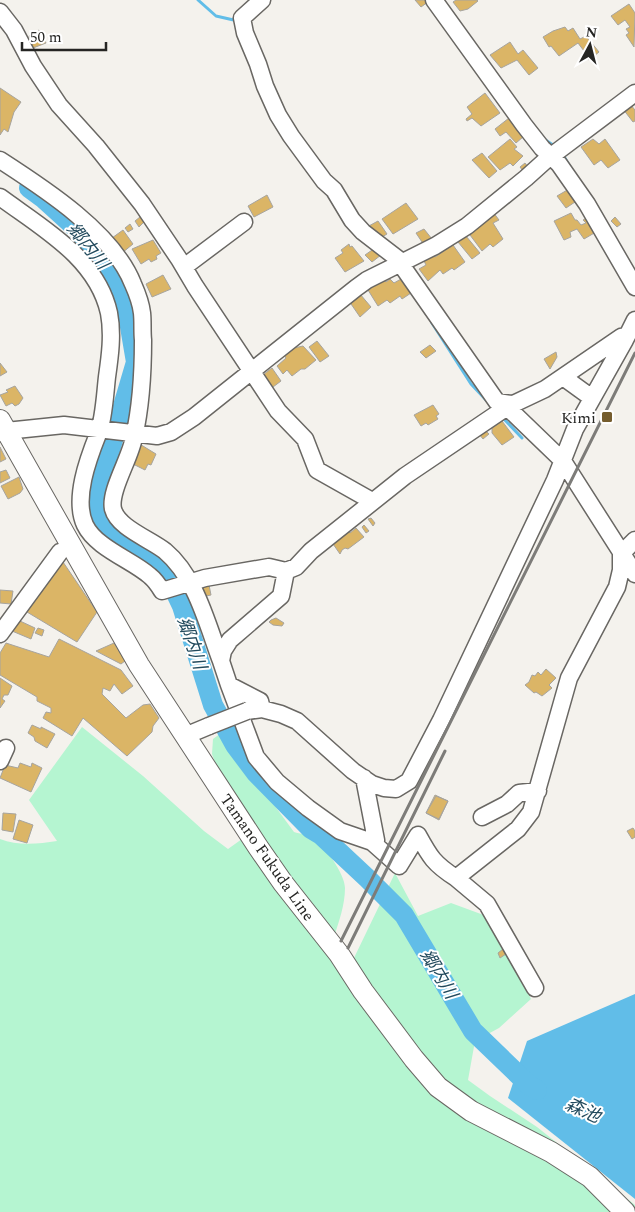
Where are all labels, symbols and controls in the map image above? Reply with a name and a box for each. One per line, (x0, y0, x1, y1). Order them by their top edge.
scale bar (22, 20, 106, 52)
north arrow (565, 20, 615, 70)
text: N (585, 21, 598, 44)
text: 50 m (30, 26, 62, 49)
water label: 郷内川 (60, 217, 116, 277)
place label: Kimi (561, 406, 596, 430)
marker: Kimi (600, 410, 614, 424)
water label: 郷内川 (170, 613, 214, 675)
street label: Tamano Fukuda Line (214, 789, 320, 926)
water label: 郷内川 (413, 944, 465, 1006)
water label: 森池 (561, 1091, 607, 1131)

